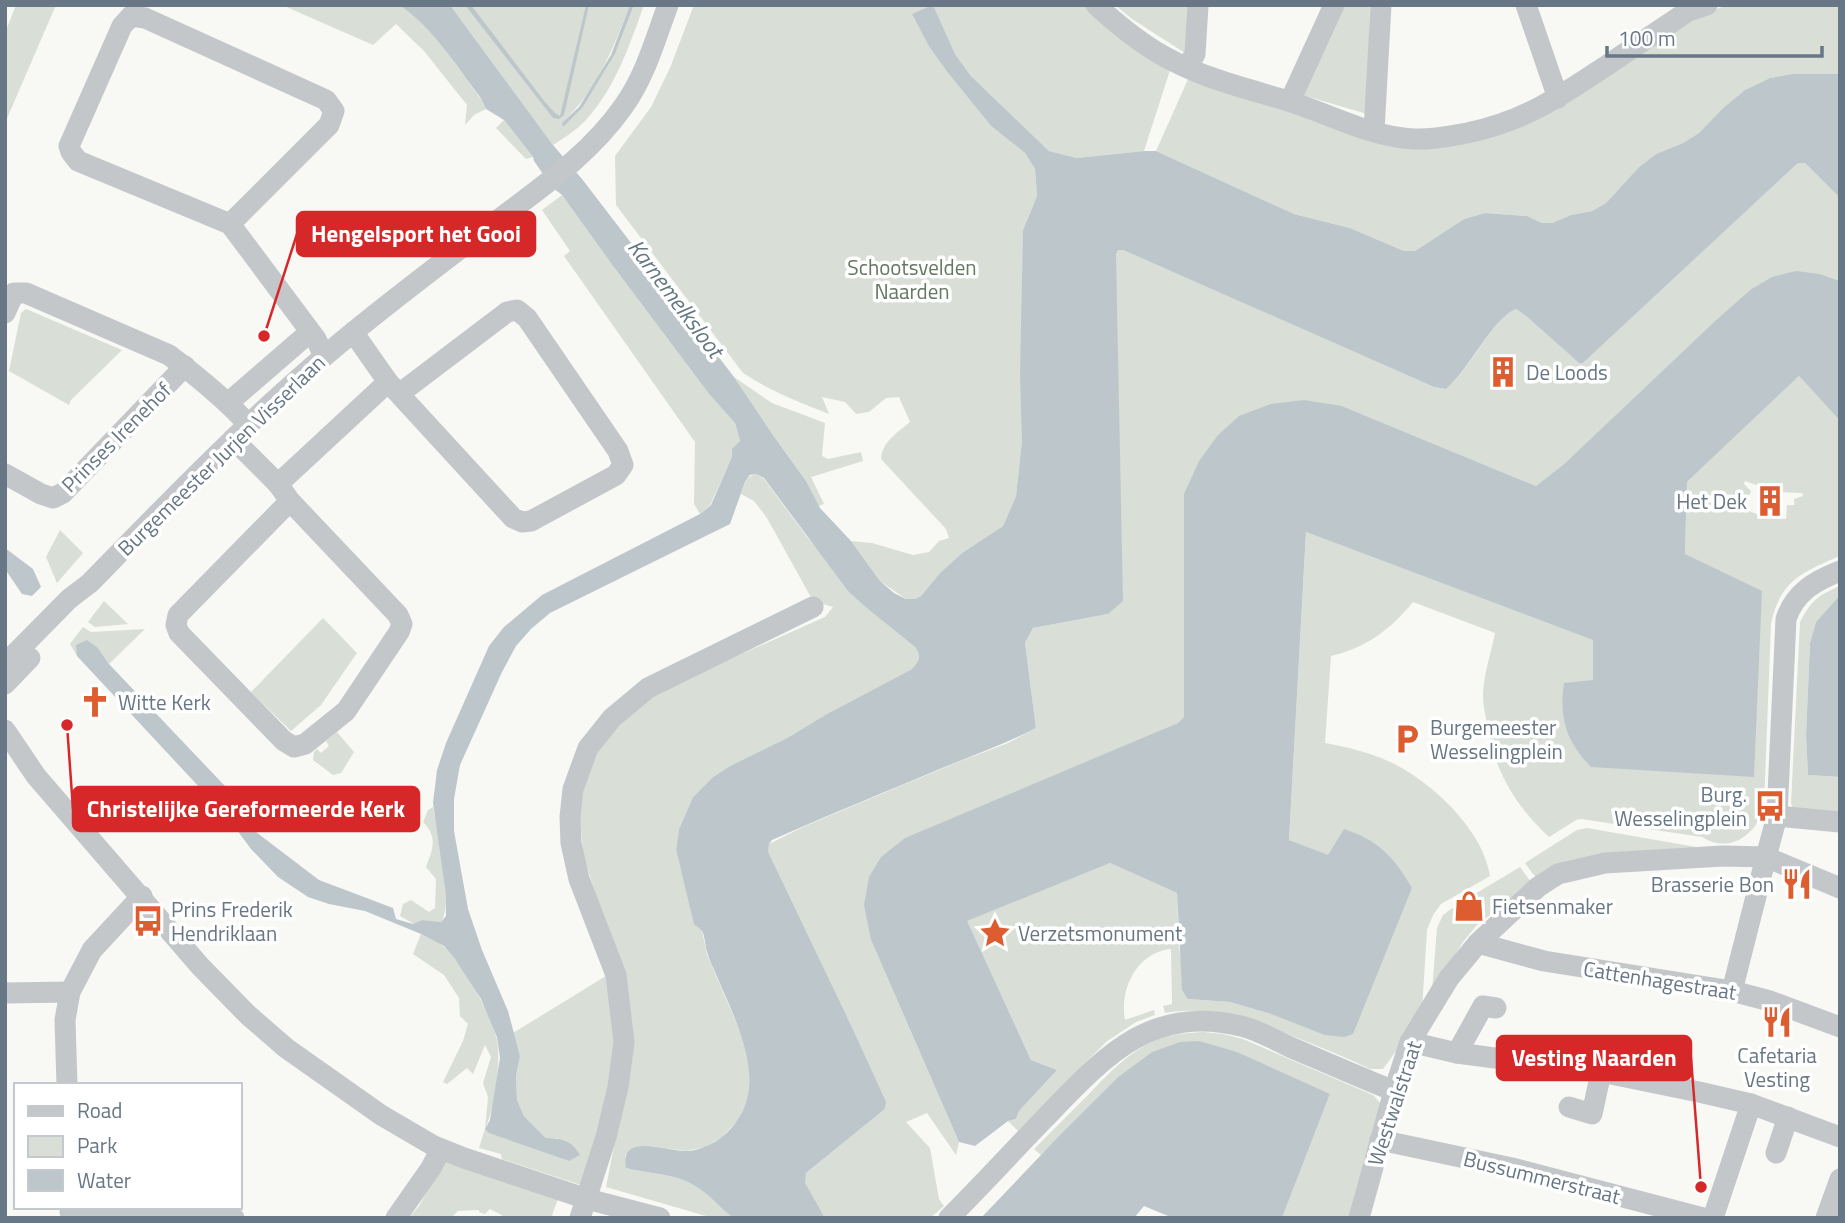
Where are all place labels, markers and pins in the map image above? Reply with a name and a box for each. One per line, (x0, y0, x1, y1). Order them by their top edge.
callout: Hengelsport het Gooi (297, 212, 535, 256)
building icon: De Loods (1486, 355, 1520, 389)
place label: De Loods (1526, 356, 1608, 388)
building icon: Het Dek (1753, 484, 1787, 518)
place label: Het Dek (1676, 485, 1747, 517)
church icon: Witte Kerk (78, 685, 112, 719)
place label: Witte Kerk (118, 686, 211, 718)
place label: Burgemeester Wesselingplein (1430, 711, 1563, 767)
parking icon: Burgemeester Wesselingplein (1390, 722, 1424, 756)
place label: Burg. Wesselingplein (1614, 778, 1747, 834)
callout: Christelijke Gereformeerde Kerk (73, 787, 419, 831)
bus stop icon: Burg. Wesselingplein (1753, 789, 1787, 823)
restaurant icon: Brasserie Bon (1780, 867, 1814, 901)
place label: Brasserie Bon (1651, 868, 1774, 900)
shop icon: Fietsenmaker (1452, 889, 1486, 923)
place label: Fietsenmaker (1492, 890, 1613, 922)
place label: Prins Frederik Hendriklaan (171, 893, 293, 949)
bus stop icon: Prins Frederik Hendriklaan (131, 904, 165, 938)
place icon: Verzetsmonument (978, 916, 1012, 950)
place label: Verzetsmonument (1018, 917, 1183, 949)
restaurant icon: Cafetaria Vesting (1760, 1005, 1794, 1039)
callout: Vesting Naarden (1497, 1036, 1691, 1080)
place label: Cafetaria Vesting (1737, 1039, 1817, 1095)

